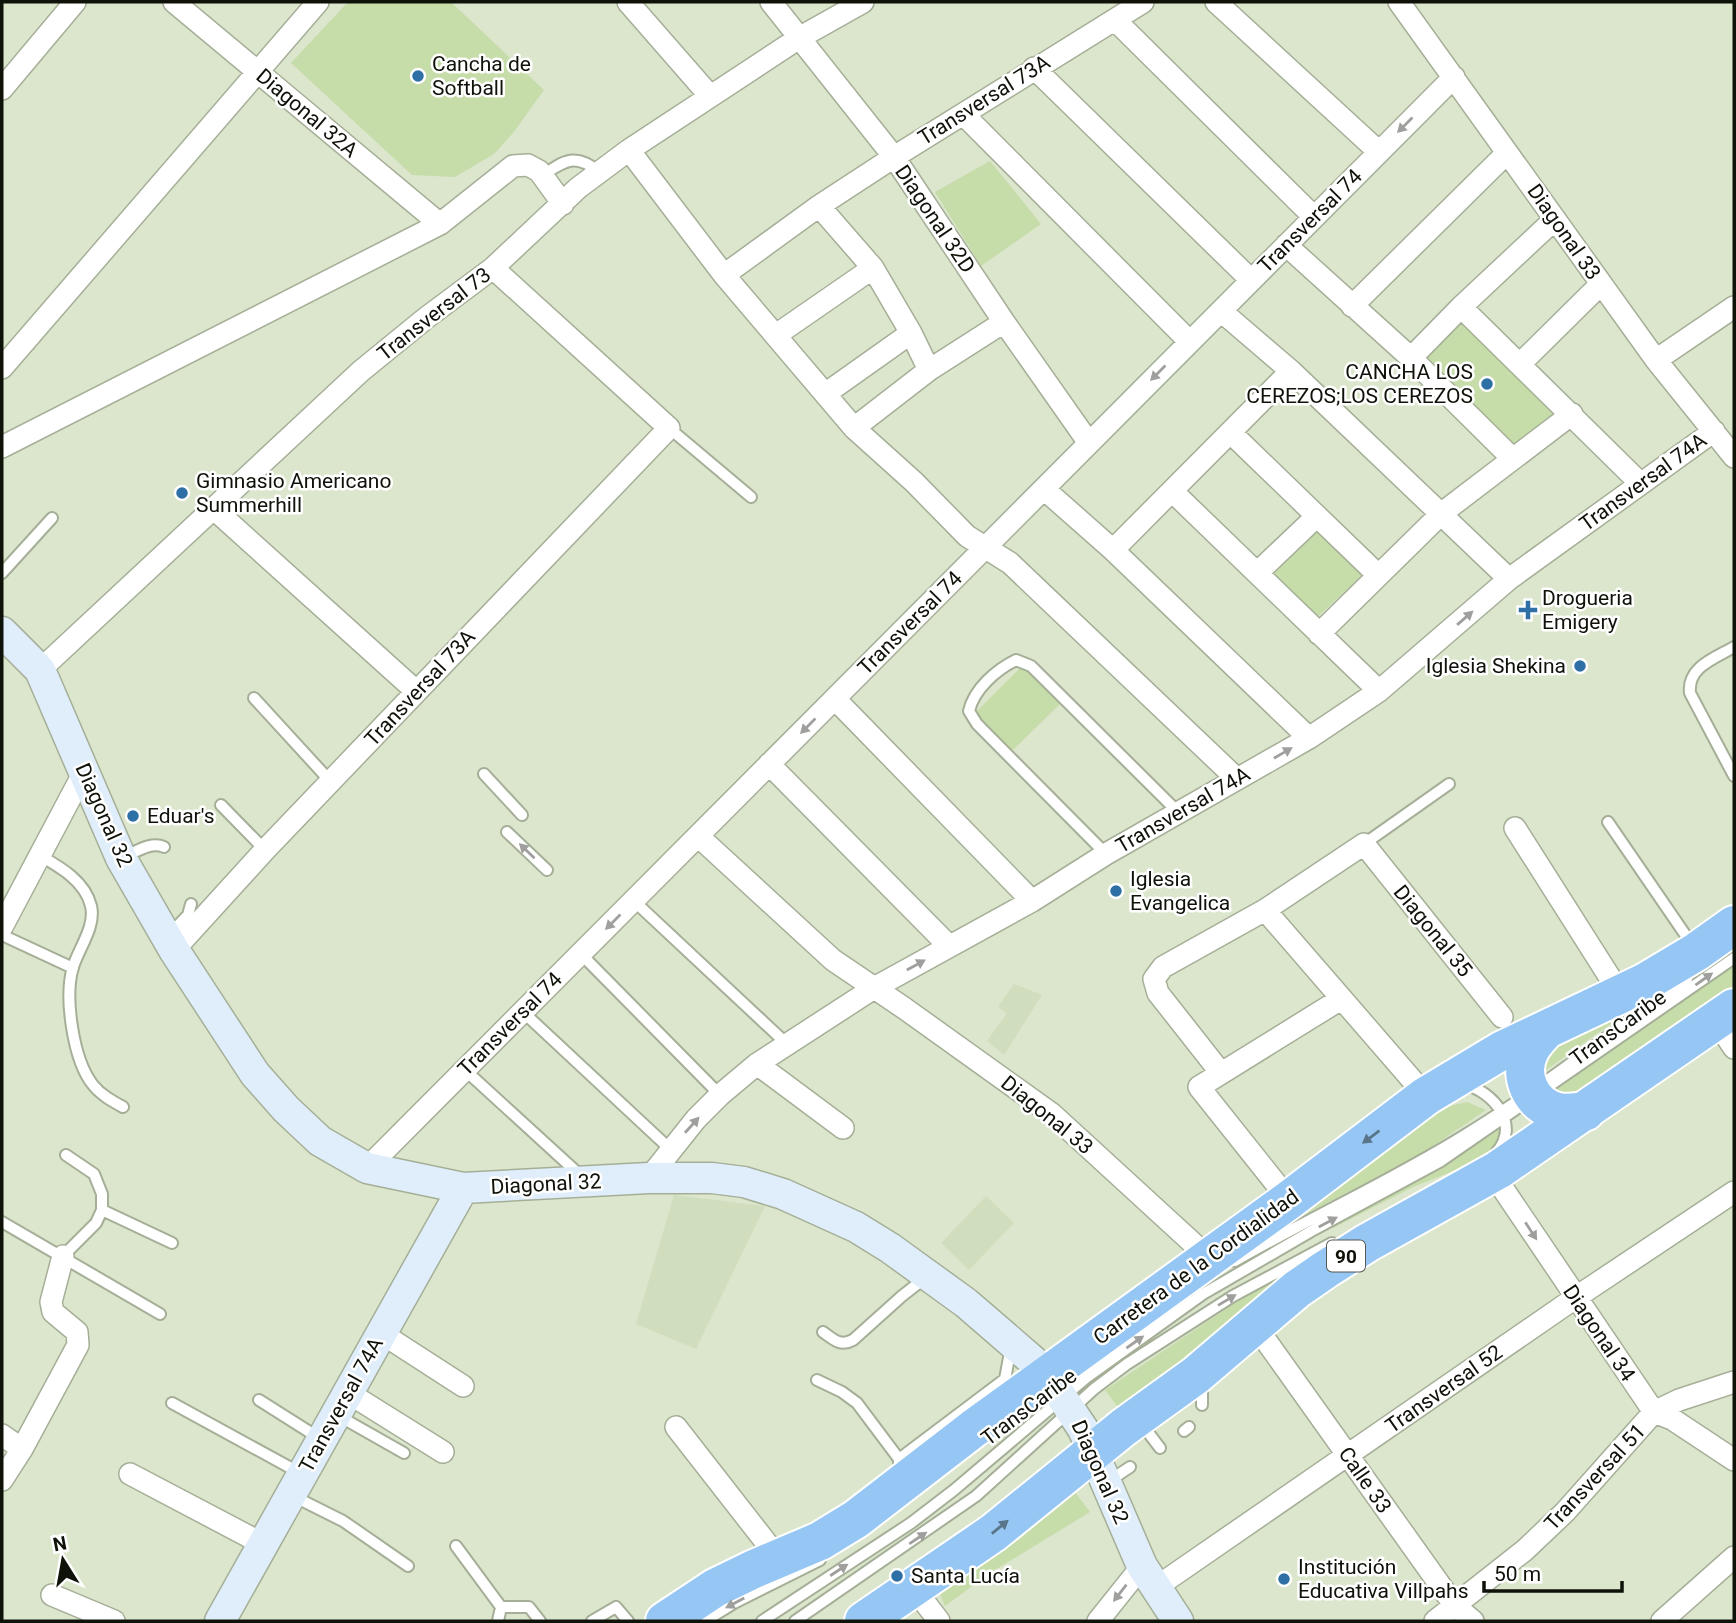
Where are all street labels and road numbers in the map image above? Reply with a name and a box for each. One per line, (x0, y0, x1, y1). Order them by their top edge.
street label: Transversal 73A (914, 50, 1054, 150)
street label: Diagonal 32A (252, 64, 363, 162)
street label: Diagonal 32D (890, 161, 980, 277)
street label: Transversal 74 (1253, 164, 1367, 278)
street label: Diagonal 33 (1522, 180, 1606, 284)
street label: Transversal 73 (373, 262, 495, 366)
street label: Transversal 74A (1575, 428, 1711, 536)
street label: Transversal 74 (853, 566, 967, 680)
street label: Transversal 73A (360, 625, 480, 751)
street label: Diagonal 32 (70, 759, 138, 871)
street label: Transversal 74A (1112, 762, 1254, 858)
street label: Diagonal 35 (1389, 880, 1477, 982)
street label: Transversal 74 (453, 967, 567, 1081)
street label: TransCaribe (1565, 985, 1671, 1071)
street label: Diagonal 33 (996, 1071, 1098, 1159)
street label: Diagonal 32 (490, 1169, 602, 1199)
street label: Carretera de la Cordialidad (1089, 1184, 1303, 1350)
road number: 90 (1327, 1240, 1365, 1272)
street label: Diagonal 34 (1558, 1280, 1640, 1386)
street label: Transversal 74A (294, 1333, 388, 1477)
street label: Transversal 52 (1381, 1340, 1507, 1438)
street label: TransCaribe (977, 1364, 1081, 1450)
street label: Diagonal 32 (1066, 1416, 1134, 1528)
street label: Transversal 51 (1540, 1419, 1650, 1535)
street label: Calle 33 (1334, 1442, 1396, 1518)

